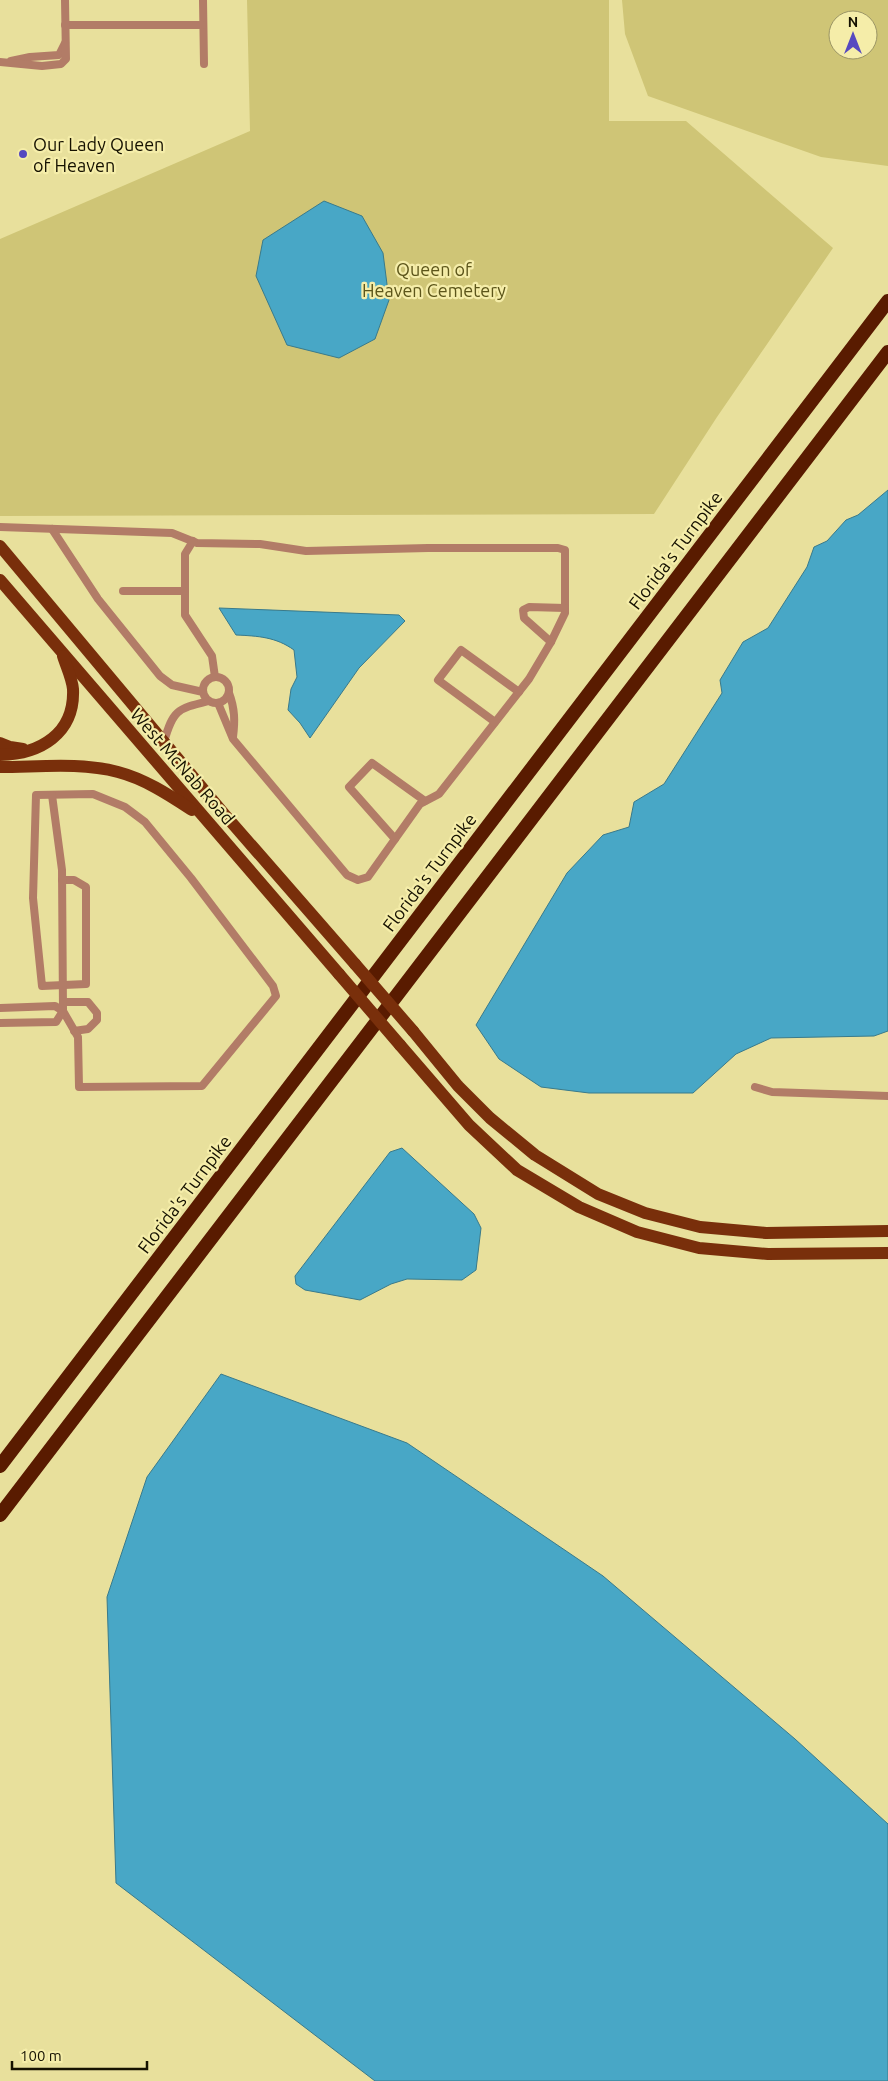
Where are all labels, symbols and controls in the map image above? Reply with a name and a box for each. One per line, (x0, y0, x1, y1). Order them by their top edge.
north arrow (828, 10, 878, 60)
text: N (848, 14, 858, 30)
place label: Our Lady Queen of Heaven (33, 134, 164, 175)
marker: Our Lady Queen of Heaven (17, 148, 29, 160)
park label: Queen of Heaven Cemetery (362, 259, 506, 300)
street label: Florida's Turnpike (624, 487, 726, 613)
street label: West McNab Road (127, 704, 239, 828)
street label: Florida's Turnpike (378, 809, 480, 935)
street label: Florida's Turnpike (133, 1131, 235, 1257)
scale bar (12, 2038, 148, 2070)
text: 100 m (20, 2047, 62, 2064)

